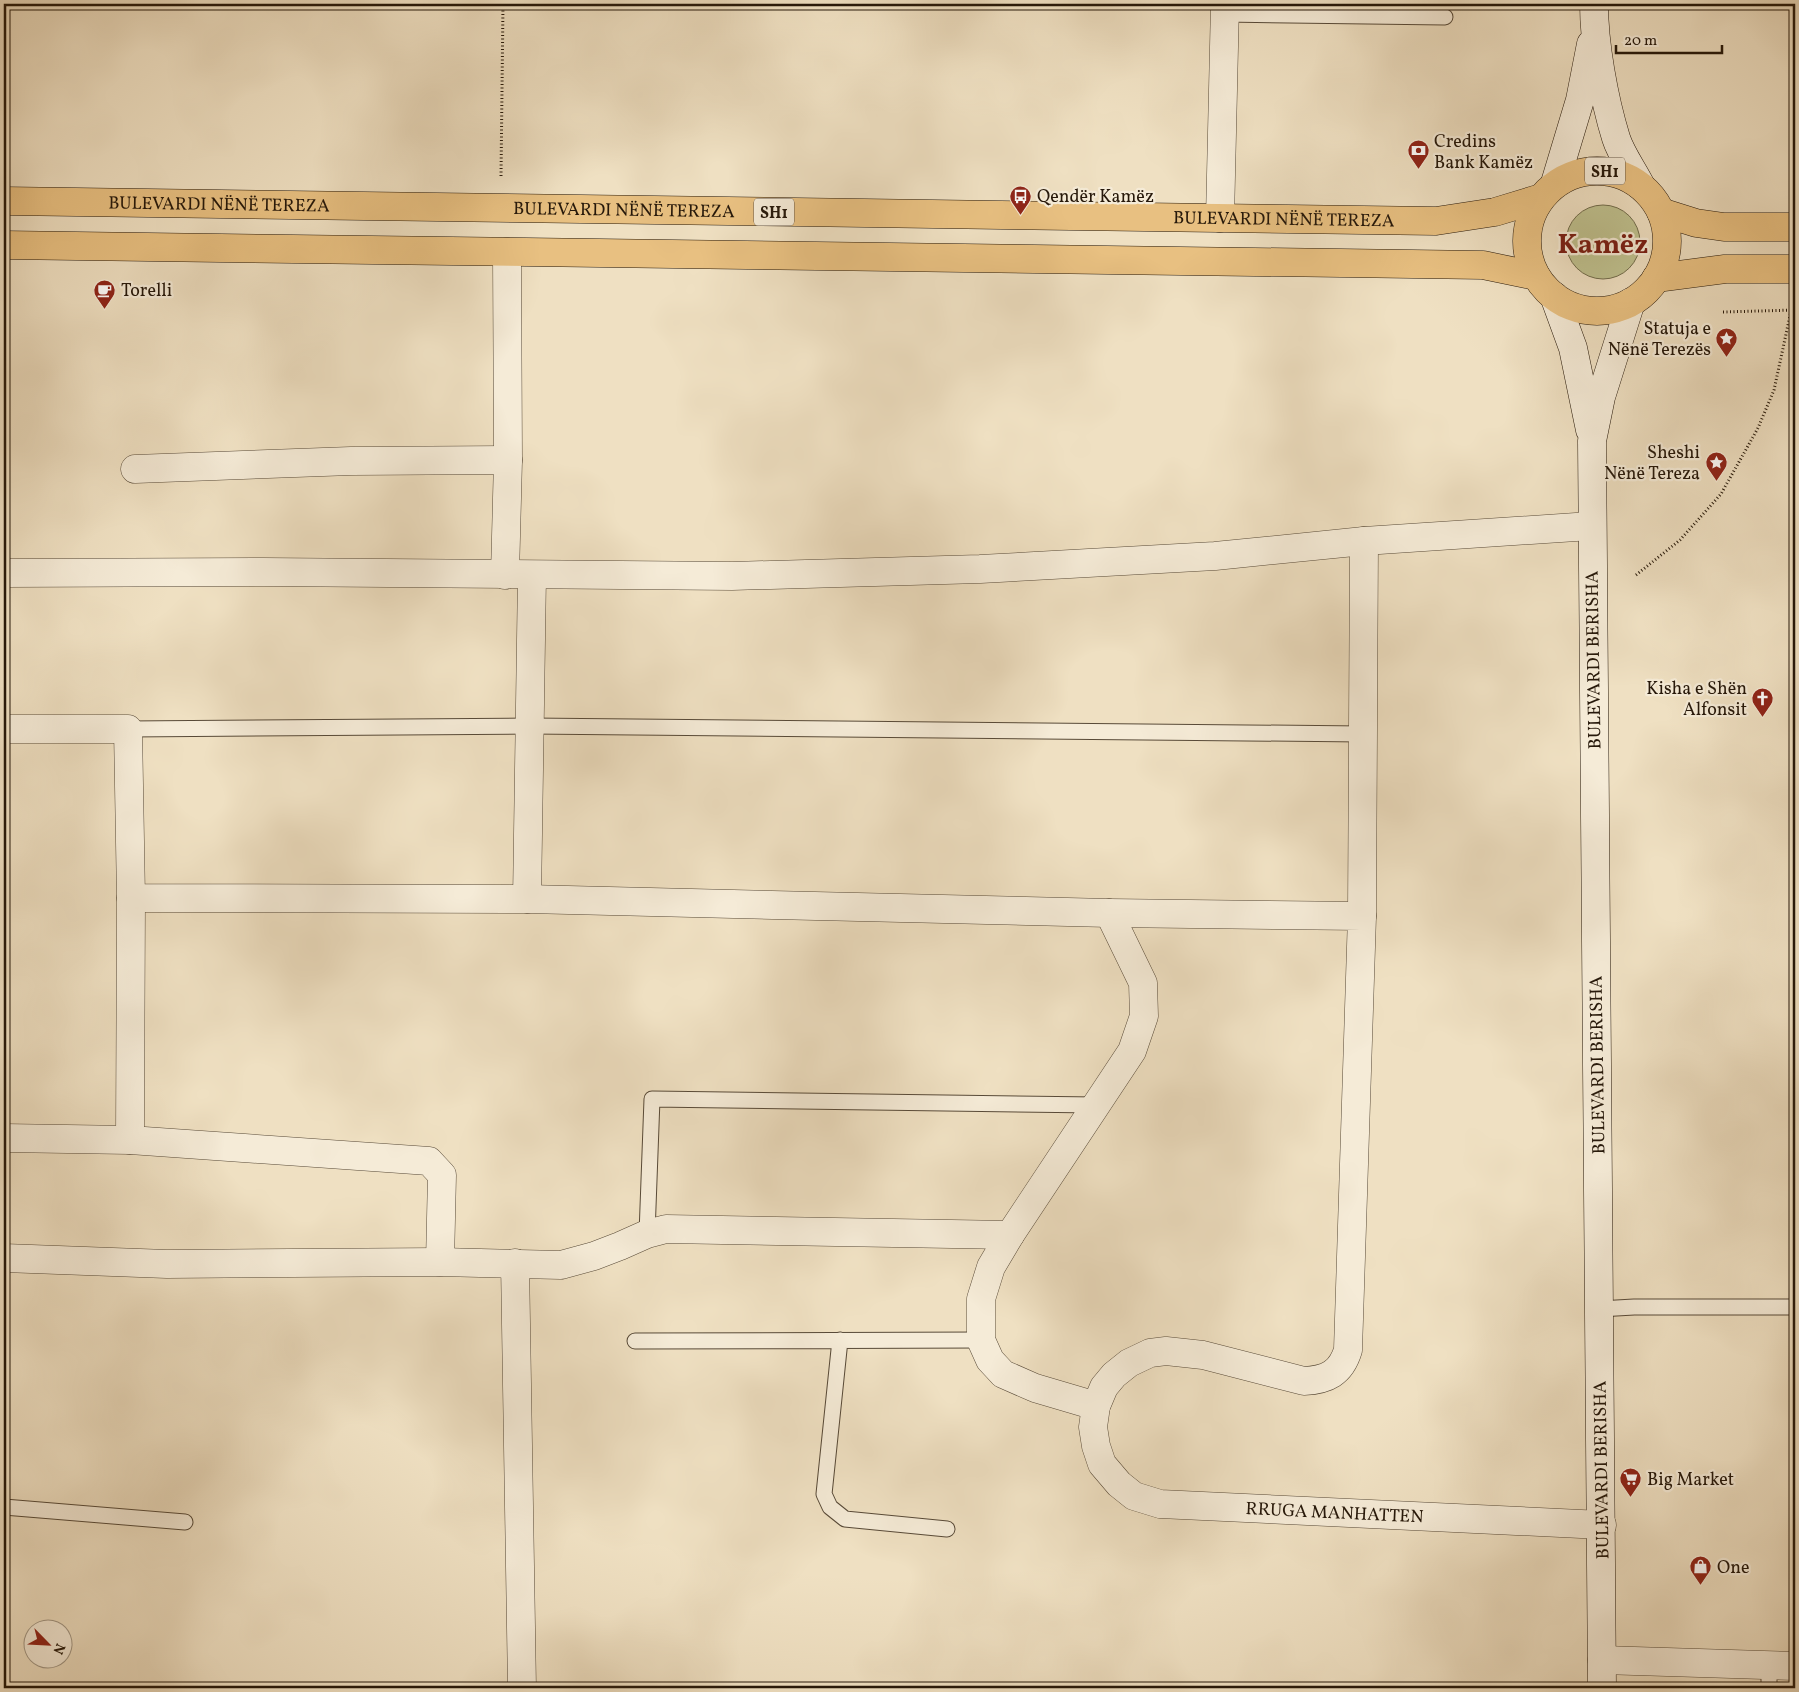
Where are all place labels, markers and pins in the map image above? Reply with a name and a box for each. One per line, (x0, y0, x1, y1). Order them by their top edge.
place label: Credins Bank Kamëz (1434, 130, 1533, 176)
bank icon: Credins Bank Kamëz (1406, 139, 1430, 170)
bus stop icon: Qendër Kamëz (1009, 184, 1033, 215)
place label: Qendër Kamëz (1037, 185, 1154, 210)
cafe icon: Torelli (93, 278, 117, 309)
place label: Torelli (121, 279, 172, 304)
place label: Statuja e Nënë Terezës (1608, 317, 1711, 363)
place icon: Statuja e Nënë Terezës (1715, 326, 1739, 357)
place label: Sheshi Nënë Tereza (1604, 441, 1700, 487)
place icon: Sheshi Nënë Tereza (1704, 450, 1728, 481)
place label: Kisha e Shën Alfonsit (1646, 677, 1747, 723)
church icon: Kisha e Shën Alfonsit (1751, 686, 1775, 717)
supermarket icon: Big Market (1619, 1467, 1643, 1498)
place label: Big Market (1647, 1468, 1734, 1493)
shop icon: One (1689, 1555, 1713, 1586)
place label: One (1717, 1556, 1749, 1581)

